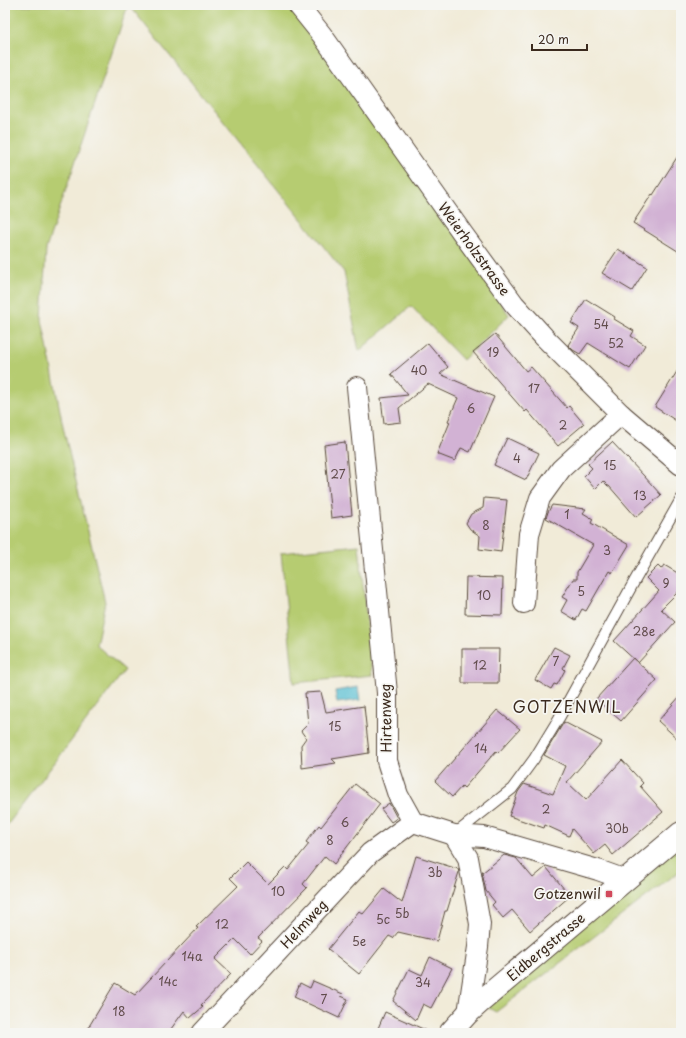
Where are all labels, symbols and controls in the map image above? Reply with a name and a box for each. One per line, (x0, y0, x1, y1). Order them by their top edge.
scale bar (532, 26, 587, 52)
text: 20 m (538, 30, 569, 48)
street label: Weierholzstrasse (433, 198, 516, 300)
house number: 54 (593, 315, 609, 333)
house number: 52 (608, 334, 624, 352)
house number: 19 (487, 343, 499, 361)
house number: 40 (411, 361, 428, 379)
house number: 17 (528, 379, 540, 397)
house number: 6 (467, 399, 475, 417)
house number: 2 (559, 416, 567, 434)
house number: 4 (513, 449, 521, 467)
house number: 15 (603, 456, 617, 474)
house number: 27 (331, 465, 346, 483)
house number: 13 (633, 486, 647, 504)
house number: 1 (564, 505, 570, 523)
house number: 8 (482, 516, 490, 534)
house number: 3 (603, 541, 611, 559)
house number: 9 (662, 574, 670, 592)
house number: 5 (577, 582, 585, 600)
house number: 10 (477, 586, 491, 604)
house number: 28e (633, 622, 655, 640)
house number: 7 (553, 652, 560, 670)
house number: 12 (473, 656, 487, 674)
street label: Hirtenweg (374, 683, 397, 753)
district label: GOTZENWIL (512, 694, 622, 718)
house number: 15 (328, 717, 342, 735)
house number: 14 (474, 739, 488, 757)
house number: 2 (542, 800, 550, 818)
house number: 6 (341, 813, 349, 831)
house number: 30b (605, 819, 629, 837)
house number: 8 (326, 831, 334, 849)
house number: 3b (428, 863, 442, 881)
house number: 10 (271, 882, 285, 900)
place label: Gotzenwil (534, 883, 601, 904)
marker: Gotzenwil (604, 889, 614, 899)
street label: Helmweg (275, 894, 332, 953)
house number: 5b (395, 904, 409, 922)
street label: Eidbergstrasse (502, 907, 589, 986)
house number: 5c (376, 910, 390, 928)
house number: 12 (215, 915, 229, 933)
house number: 5e (352, 932, 366, 950)
house number: 14a (182, 947, 203, 965)
house number: 14c (158, 972, 178, 990)
house number: 34 (415, 973, 431, 991)
house number: 7 (321, 990, 328, 1008)
house number: 18 (113, 1002, 125, 1020)

